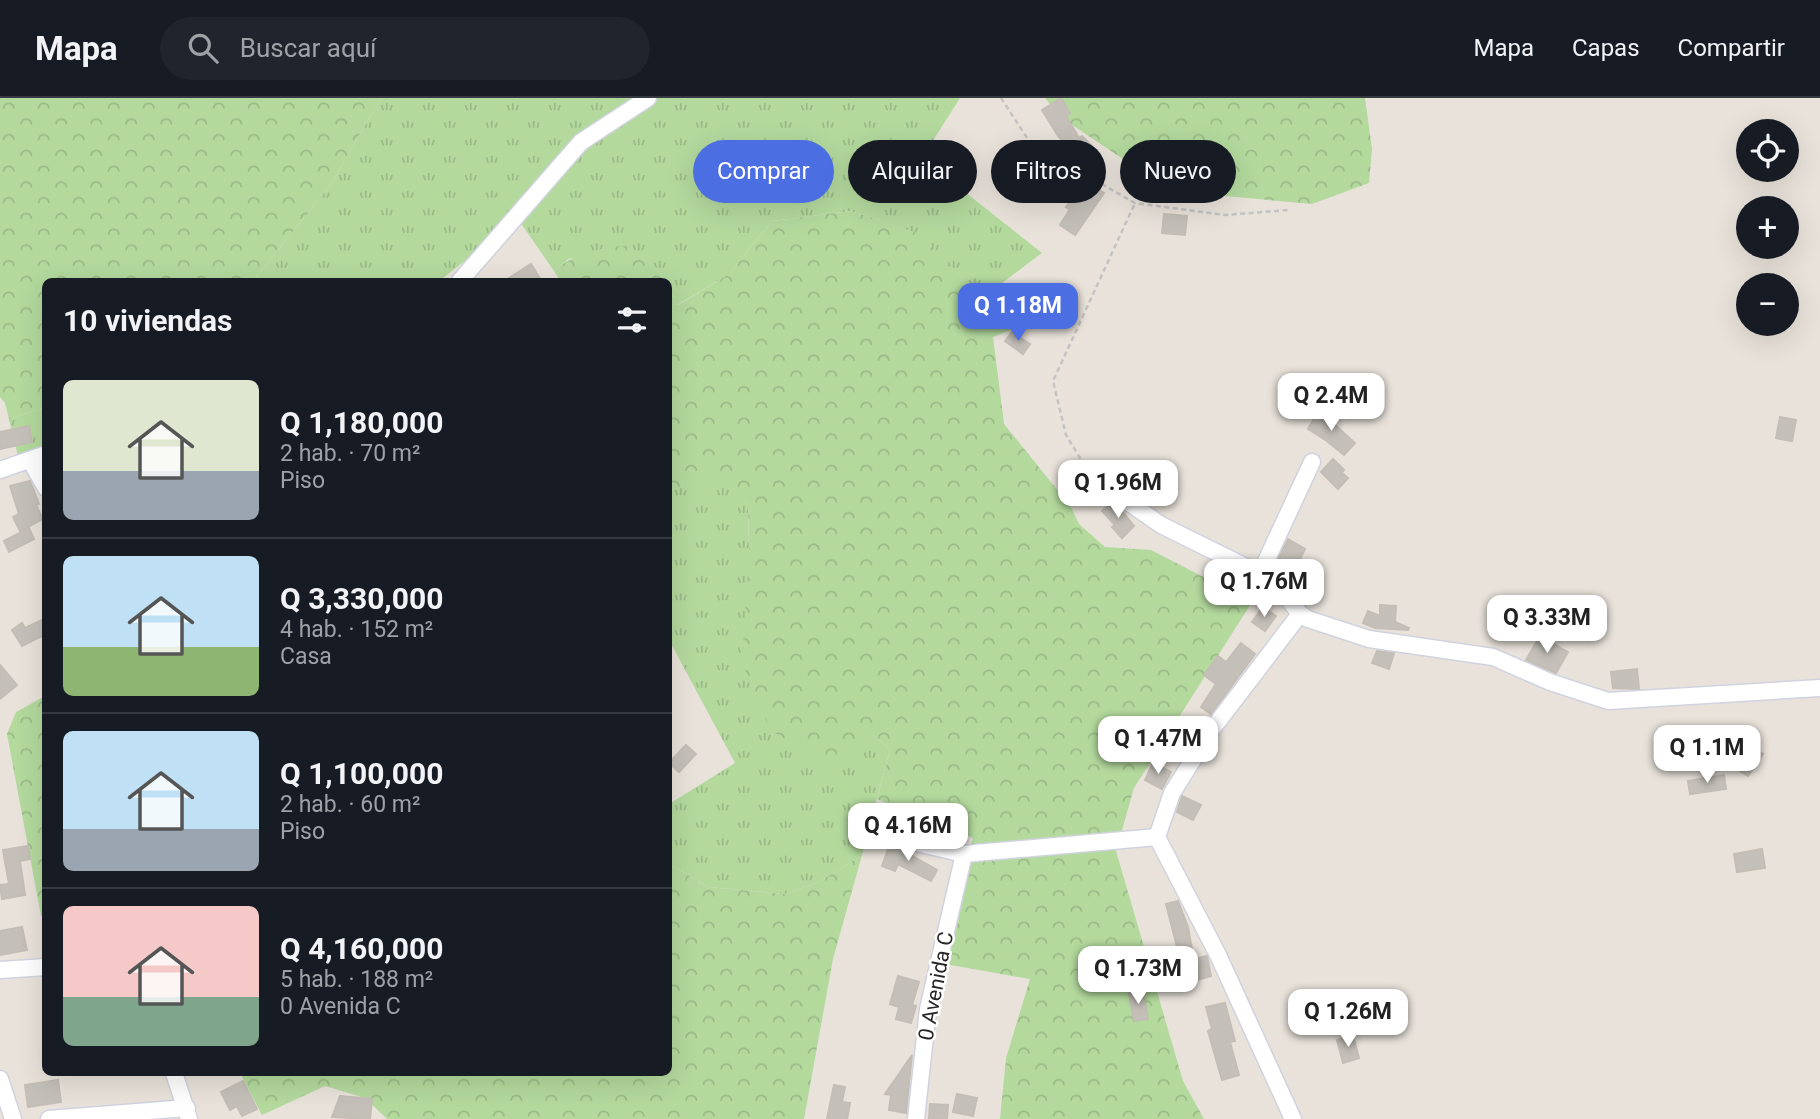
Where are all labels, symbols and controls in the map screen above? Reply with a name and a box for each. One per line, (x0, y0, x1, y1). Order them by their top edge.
search box (160, 17, 650, 80)
text: Mapa (35, 29, 118, 68)
icon: search (184, 29, 222, 67)
text: Buscar aquí (240, 33, 376, 63)
text: Mapa (1473, 34, 1534, 62)
text: Capas (1572, 34, 1640, 62)
text: Compartir (1678, 34, 1785, 62)
map controls (1736, 119, 1799, 336)
button: locate (1736, 119, 1799, 182)
chip: Comprar (693, 140, 834, 203)
chip: Alquilar (848, 140, 977, 203)
chip: Filtros (991, 140, 1106, 203)
chip: Nuevo (1120, 140, 1236, 203)
button: + (1736, 196, 1799, 259)
button: − (1736, 273, 1799, 336)
pin: Q 1.18M (953, 284, 1083, 343)
text: Q 1.18M (974, 292, 1062, 319)
icon: filters (613, 301, 651, 339)
text: 10 viviendas (63, 303, 233, 338)
pin: Q 2.4M (1274, 374, 1388, 433)
text: Q 2.4M (1294, 382, 1368, 409)
text: Q 1,180,000 (280, 405, 443, 440)
icon: home (119, 408, 203, 492)
text: 2 hab. · 70 m² (280, 440, 420, 467)
pin: Q 1.96M (1053, 460, 1183, 520)
text: Piso (280, 467, 325, 494)
text: Q 1.96M (1074, 469, 1162, 496)
pin: Q 1.76M (1199, 560, 1329, 619)
text: Q 1.76M (1220, 568, 1308, 595)
text: Q 3,330,000 (280, 581, 443, 616)
icon: home (119, 584, 203, 668)
pin: Q 3.33M (1482, 596, 1612, 655)
text: Q 3.33M (1503, 604, 1591, 631)
text: 4 hab. · 152 m² (280, 616, 433, 643)
text: Casa (280, 643, 332, 670)
pin: Q 1.47M (1093, 716, 1223, 776)
text: Q 1.47M (1114, 725, 1202, 752)
pin: Q 1.1M (1650, 726, 1764, 785)
text: Q 1.1M (1670, 734, 1744, 761)
text: Q 1,100,000 (280, 756, 443, 791)
icon: home (119, 759, 203, 843)
text: 2 hab. · 60 m² (280, 791, 420, 818)
pin: Q 4.16M (843, 804, 973, 863)
text: Q 4.16M (864, 812, 952, 839)
text: Piso (280, 818, 325, 845)
street label: 0 Avenida C (914, 930, 958, 1042)
text: Q 4,160,000 (280, 931, 443, 966)
icon: home (119, 934, 203, 1018)
pin: Q 1.73M (1073, 946, 1203, 1006)
text: Q 1.73M (1094, 955, 1182, 982)
text: 5 hab. · 188 m² (280, 966, 433, 993)
pin: Q 1.26M (1283, 990, 1413, 1049)
text: 0 Avenida C (280, 993, 401, 1020)
text: Q 1.26M (1304, 998, 1392, 1025)

